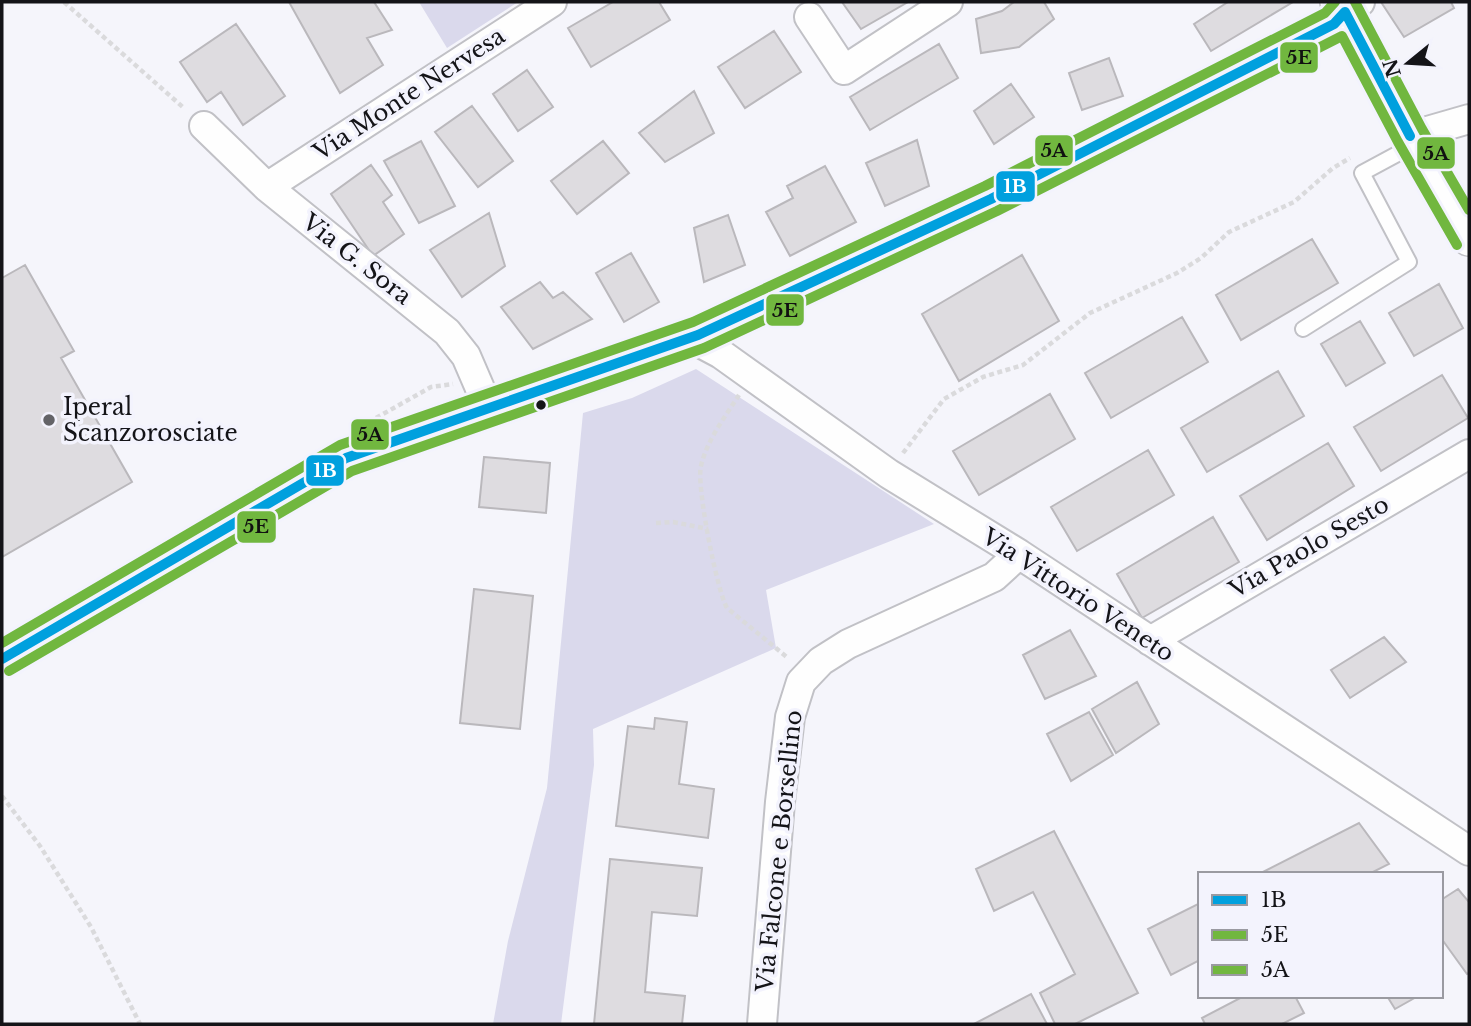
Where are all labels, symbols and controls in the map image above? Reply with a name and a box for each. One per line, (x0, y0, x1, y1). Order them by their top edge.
street label: Via Monte Nervesa (307, 21, 510, 167)
north arrow (1373, 28, 1443, 98)
line badge: 5E (1279, 41, 1319, 74)
text: 5E (1286, 46, 1312, 69)
text: N (1379, 56, 1406, 80)
line badge: 5A (1034, 134, 1074, 167)
line badge: 5A (1416, 136, 1456, 170)
text: 5A (1041, 139, 1068, 162)
text: 5A (1423, 142, 1450, 165)
line badge: 1B (995, 170, 1036, 203)
text: 1B (1003, 175, 1027, 198)
street label: Via G. Sora (296, 207, 417, 310)
line badge: 5E (765, 293, 805, 327)
text: 5E (772, 299, 798, 322)
place label: Iperal Scanzorosciate (63, 393, 238, 447)
unlabelled marker (534, 398, 548, 412)
marker: Iperal Scanzorosciate (41, 412, 57, 428)
line badge: 5A (350, 418, 390, 451)
text: 5A (357, 423, 384, 446)
line badge: 1B (305, 454, 345, 487)
text: 1B (313, 459, 337, 482)
street label: Via Paolo Sesto (1223, 490, 1394, 604)
line badge: 5E (236, 510, 277, 544)
text: 5E (243, 515, 269, 538)
street label: Via Vittorio Veneto (976, 522, 1179, 668)
street label: Via Falcone e Borsellino (750, 709, 808, 994)
legend (1198, 872, 1443, 998)
text: 1B (1261, 887, 1286, 913)
text: 5E (1261, 922, 1288, 948)
text: 5A (1261, 957, 1290, 983)

